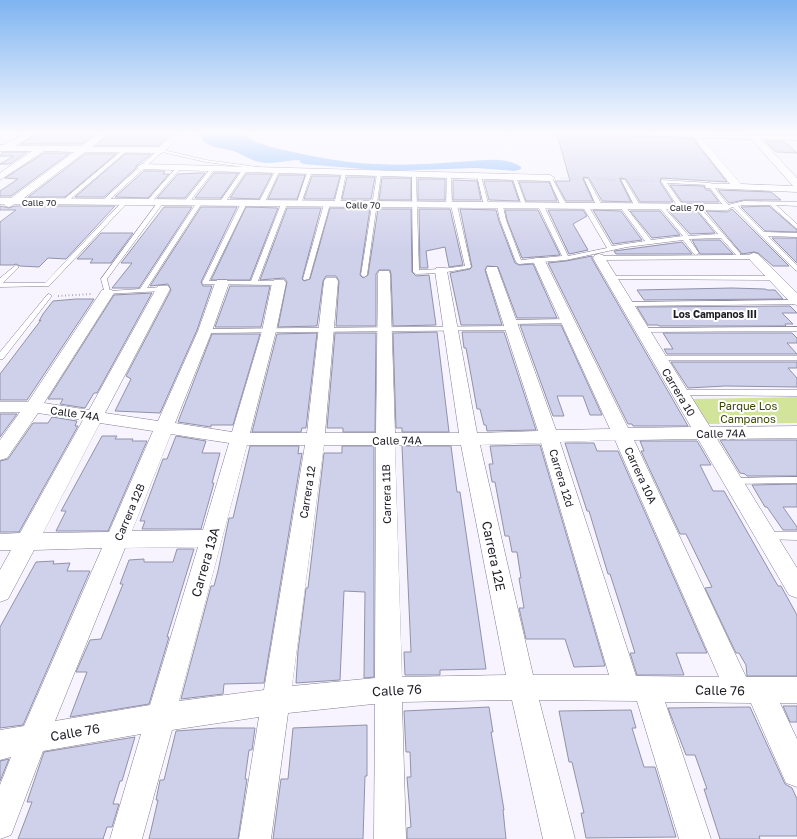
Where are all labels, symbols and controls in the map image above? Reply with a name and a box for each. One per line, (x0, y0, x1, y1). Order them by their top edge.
street label: Calle 70 (22, 197, 57, 208)
street label: Calle 70 (346, 199, 381, 211)
street label: Calle 70 (670, 202, 705, 213)
district label: Los Campanos III (673, 308, 757, 320)
street label: Carrera 10 (660, 366, 699, 419)
park label: Parque Los Campanos (719, 399, 777, 425)
street label: Calle 74A (50, 403, 101, 423)
street label: Calle 74A (696, 426, 747, 440)
street label: Calle 74A (372, 433, 423, 447)
street label: Carrera 10A (622, 445, 660, 506)
street label: Carrera 12d (547, 447, 577, 509)
street label: Carrera 11B (379, 464, 393, 524)
street label: Carrera 12 (296, 465, 318, 519)
street label: Carrera 12B (111, 481, 147, 543)
street label: Carrera 12E (479, 520, 509, 592)
street label: Carrera 13A (187, 525, 223, 599)
street label: Calle 76 (372, 681, 422, 699)
street label: Calle 76 (695, 682, 745, 698)
street label: Calle 76 (49, 720, 101, 744)

